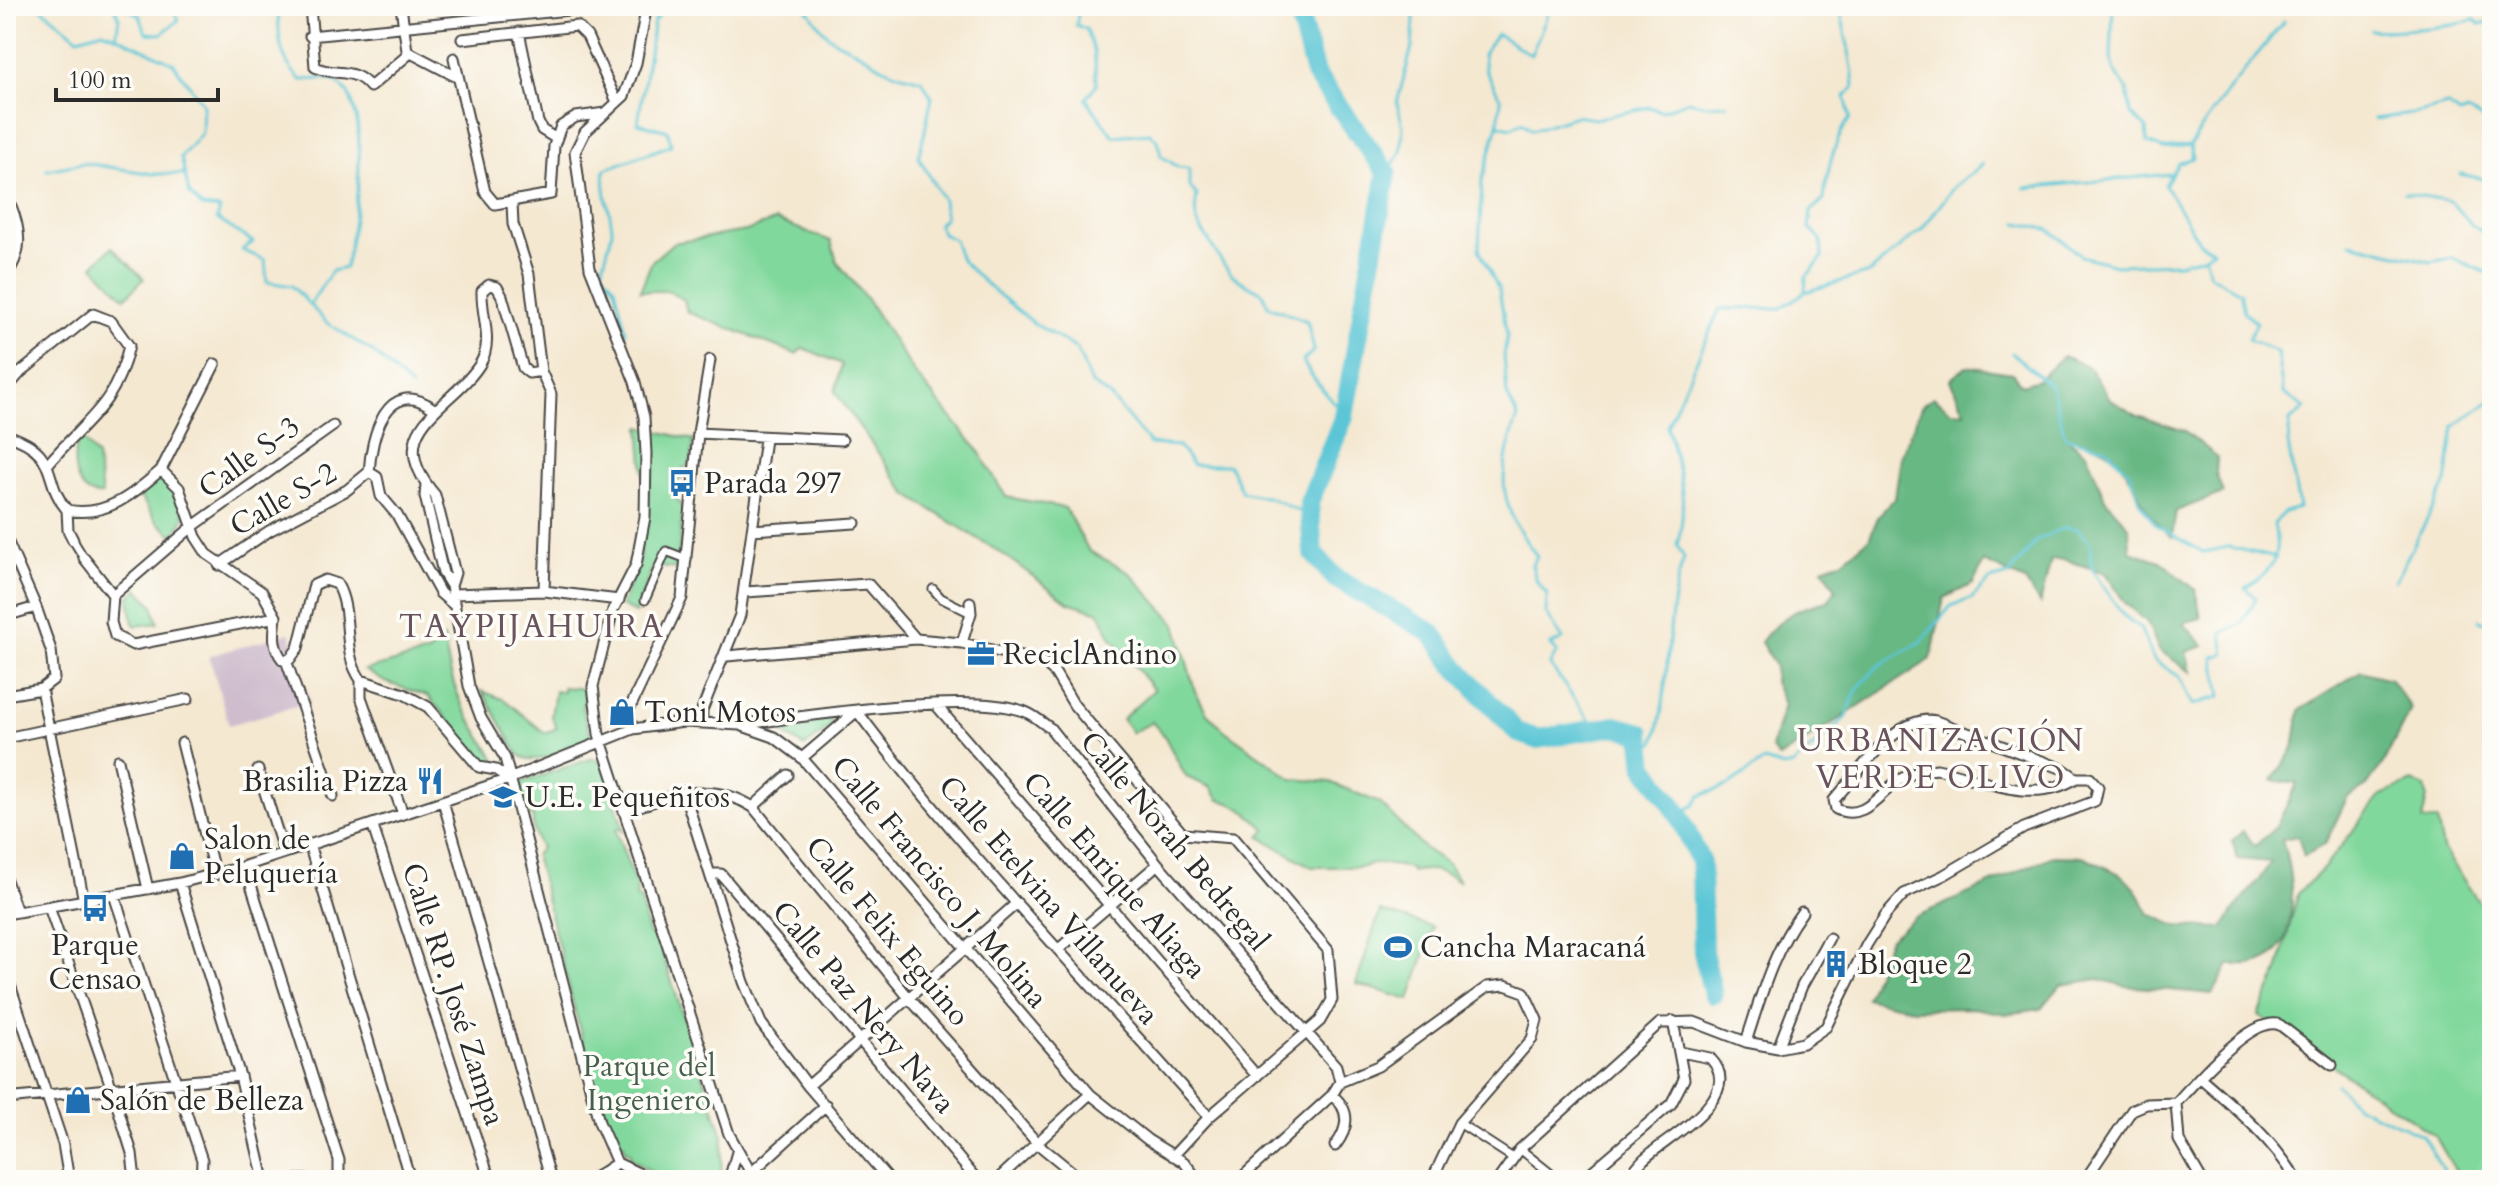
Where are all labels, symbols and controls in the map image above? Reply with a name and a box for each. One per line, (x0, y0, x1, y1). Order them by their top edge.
scale bar (56, 52, 218, 102)
text: 100 m (68, 64, 132, 97)
street label: Calle S-3 (190, 407, 309, 508)
street label: Calle S-2 (222, 453, 344, 546)
place label: Parada 297 (704, 463, 842, 504)
bus stop icon: Parada 297 (667, 468, 697, 498)
district label: TAYPIJAHUIRA (399, 605, 665, 649)
place label: ReciclAndino (1003, 634, 1177, 675)
office icon: ReciclAndino (966, 639, 996, 669)
place label: Toni Motos (644, 692, 796, 733)
shop icon: Toni Motos (607, 697, 637, 727)
district label: URBANIZACIÓN VERDE OLIVO (1797, 718, 2085, 800)
street label: Calle Norah Bedregal (1071, 723, 1279, 960)
street label: Calle Francisco J. Molina (822, 748, 1057, 1017)
place label: Brasilia Pizza (242, 761, 408, 802)
street label: Calle Enrique Aliaga (1013, 763, 1216, 988)
restaurant icon: Brasilia Pizza (415, 766, 445, 796)
street label: Calle Etelvina Villanueva (929, 767, 1168, 1034)
place label: U.E. Pequeñitos (525, 777, 730, 818)
school or university icon: U.E. Pequeñitos (488, 782, 518, 812)
place label: Salon de Peluquería (204, 819, 338, 894)
street label: Calle Felix Eguino (796, 828, 979, 1035)
shop icon: Salon de Peluquería (167, 841, 197, 871)
street label: Calle RP. José Zampa (392, 858, 515, 1131)
street label: Calle Paz Nery Nava (762, 892, 965, 1122)
bus stop icon: Parque Censao (80, 893, 110, 923)
place label: Parque Censao (49, 925, 141, 1000)
place label: Cancha Maracaná (1420, 927, 1646, 968)
sports icon: Cancha Maracaná (1383, 932, 1413, 962)
place label: Bloque 2 (1858, 944, 1972, 985)
building icon: Bloque 2 (1821, 949, 1851, 979)
park label: Parque del Ingeniero (582, 1046, 716, 1121)
place label: Salón de Belleza (100, 1080, 304, 1121)
shop icon: Salón de Belleza (63, 1085, 93, 1115)

